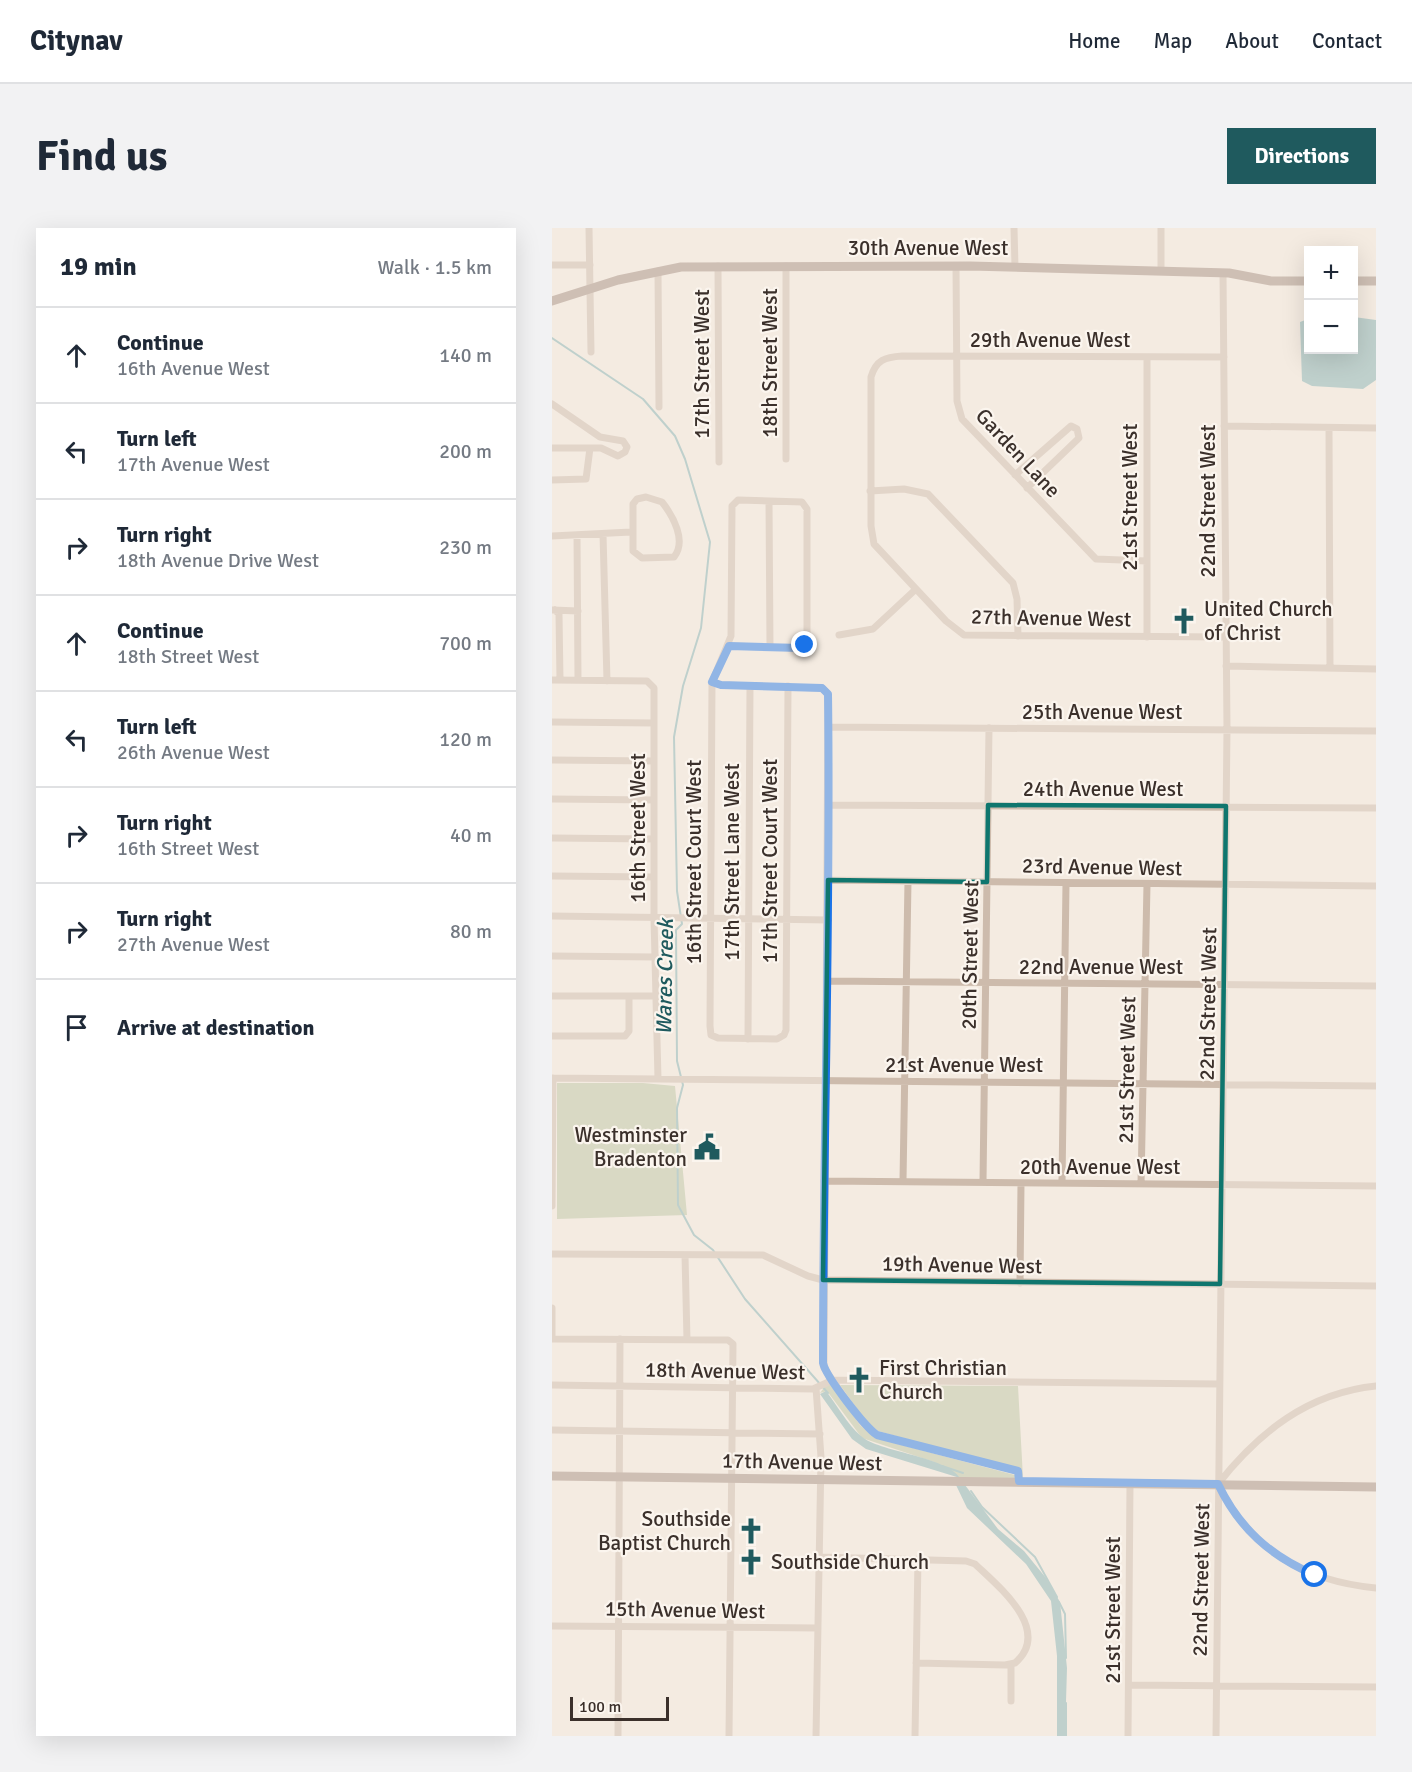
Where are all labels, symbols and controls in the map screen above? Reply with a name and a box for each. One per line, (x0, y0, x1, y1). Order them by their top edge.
text: Citynav (30, 24, 123, 58)
text: Home (1068, 28, 1121, 54)
text: Map (1154, 28, 1192, 54)
text: About (1225, 28, 1279, 54)
text: Contact (1312, 28, 1382, 54)
button: Directions (1227, 128, 1376, 184)
text: Find us (36, 131, 167, 182)
street label: 30th Avenue West (848, 235, 1008, 261)
map controls (1304, 246, 1358, 354)
button: + (1304, 246, 1358, 300)
text: 19 min (60, 251, 137, 283)
text: Walk · 1.5 km (378, 255, 492, 280)
street label: 18th Street West (757, 288, 783, 438)
street label: 17th Street West (689, 289, 715, 439)
button: − (1304, 300, 1358, 354)
street label: 29th Avenue West (970, 327, 1130, 353)
text: Continue (117, 329, 204, 356)
icon: ahead (60, 339, 93, 372)
text: 140 m (439, 343, 492, 368)
text: 16th Avenue West (117, 356, 270, 381)
street label: Garden Lane (970, 403, 1066, 503)
street label: 21st Street West (1117, 423, 1143, 571)
street label: 22nd Street West (1195, 424, 1221, 578)
text: Turn left (117, 425, 197, 452)
icon: left (60, 435, 93, 468)
text: 200 m (439, 439, 492, 464)
text: 17th Avenue West (117, 452, 270, 477)
text: Turn right (117, 521, 212, 548)
icon: right (60, 531, 93, 564)
text: 230 m (439, 535, 492, 560)
text: 18th Avenue Drive West (117, 548, 319, 573)
place label: United Church of Christ (1204, 596, 1333, 646)
street label: 27th Avenue West (971, 604, 1131, 632)
church icon: United Church of Christ (1169, 606, 1199, 636)
text: Continue (117, 617, 204, 644)
icon: ahead (60, 627, 93, 660)
text: 700 m (439, 631, 492, 656)
route end (791, 631, 817, 657)
text: 18th Street West (117, 644, 259, 669)
street label: 25th Avenue West (1022, 699, 1182, 725)
text: Turn left (117, 713, 197, 740)
icon: left (60, 723, 93, 756)
text: 120 m (439, 727, 492, 752)
text: 26th Avenue West (117, 740, 270, 765)
street label: 16th Street West (625, 753, 651, 903)
street label: 17th Street Court West (757, 759, 783, 963)
street label: 16th Street Court West (681, 760, 707, 964)
street label: 17th Street Lane West (719, 763, 745, 961)
street label: 24th Avenue West (1023, 776, 1183, 802)
text: Turn right (117, 809, 212, 836)
icon: right (60, 819, 93, 852)
text: 40 m (450, 823, 492, 848)
text: 16th Street West (117, 836, 259, 861)
street label: 23rd Avenue West (1022, 853, 1182, 881)
street label: 20th Street West (956, 880, 984, 1030)
text: Turn right (117, 905, 212, 932)
icon: right (60, 915, 93, 948)
water label: Wares Creek (650, 917, 679, 1035)
text: 80 m (450, 919, 492, 944)
street label: 22nd Street West (1194, 927, 1222, 1081)
text: 27th Avenue West (117, 932, 270, 957)
street label: 22nd Avenue West (1019, 954, 1183, 980)
street label: 21st Street West (1113, 996, 1141, 1144)
icon: arrive (60, 1011, 93, 1044)
text: Arrive at destination (117, 1014, 314, 1041)
street label: 21st Avenue West (885, 1052, 1043, 1078)
place label: Westminster Bradenton (574, 1122, 687, 1172)
public building icon: Westminster Bradenton (692, 1132, 722, 1162)
street label: 20th Avenue West (1020, 1154, 1180, 1180)
street label: 19th Avenue West (882, 1251, 1042, 1279)
place label: First Christian Church (879, 1355, 1007, 1405)
street label: 18th Avenue West (645, 1357, 805, 1385)
church icon: First Christian Church (844, 1365, 874, 1395)
street label: 17th Avenue West (722, 1448, 882, 1476)
street label: 22nd Street West (1187, 1503, 1215, 1657)
place label: Southside Baptist Church (598, 1506, 731, 1556)
church icon: Southside Baptist Church (736, 1516, 766, 1546)
street label: 21st Street West (1100, 1536, 1126, 1684)
church icon: Southside Church (736, 1547, 766, 1577)
place label: Southside Church (771, 1549, 929, 1575)
route start (1301, 1561, 1327, 1587)
street label: 15th Avenue West (605, 1596, 765, 1624)
scale bar (570, 1694, 669, 1722)
text: 100 m (579, 1697, 621, 1717)

